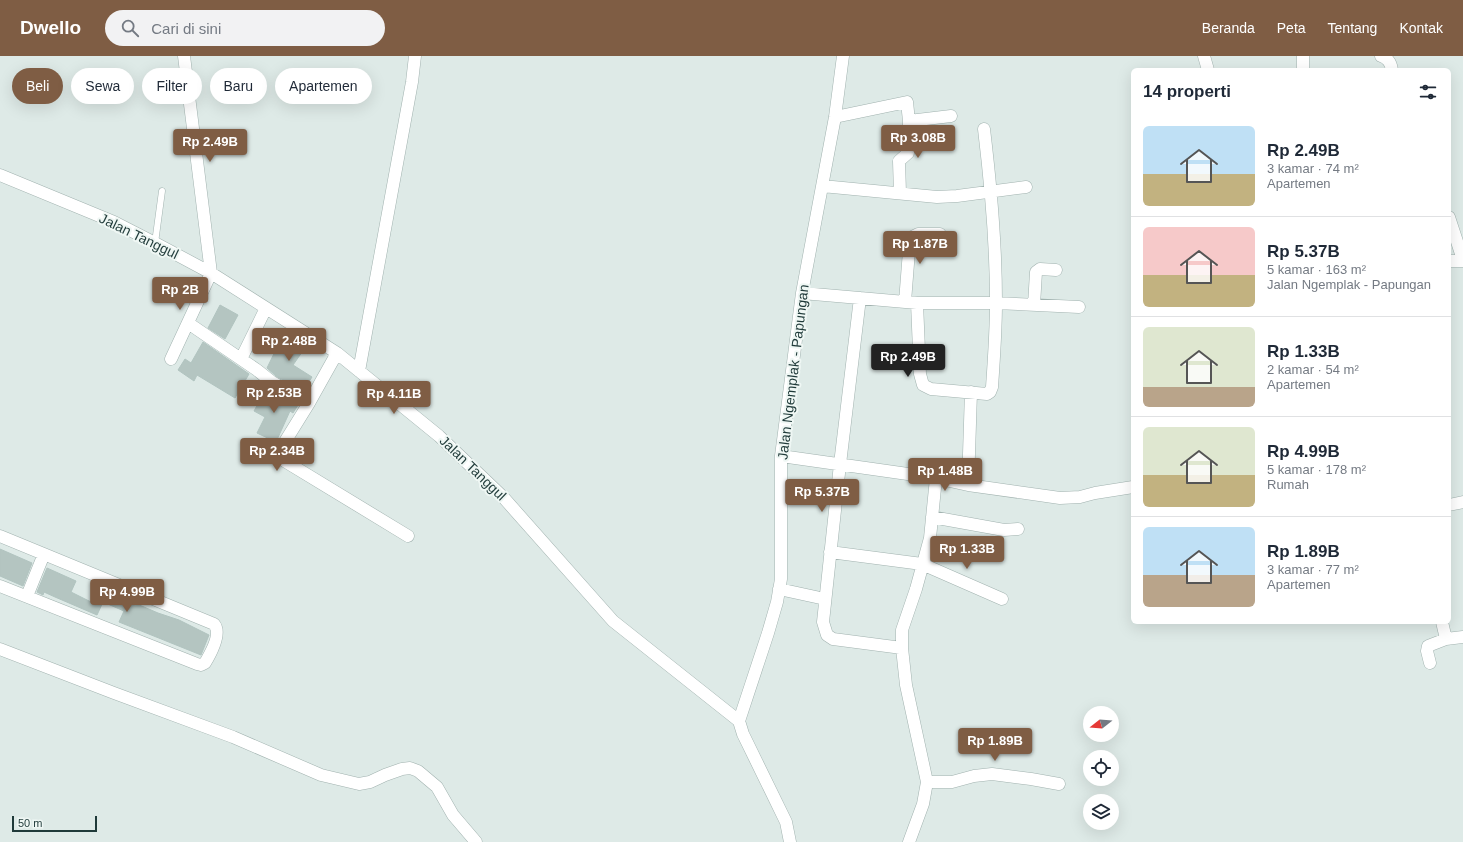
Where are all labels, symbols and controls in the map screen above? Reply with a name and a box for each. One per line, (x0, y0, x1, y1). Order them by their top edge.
search box (105, 10, 385, 46)
text: Dwello (20, 17, 81, 38)
icon: search (119, 17, 141, 39)
text: Cari di sini (151, 20, 221, 37)
text: Beranda (1202, 20, 1255, 36)
text: Peta (1277, 20, 1306, 36)
text: Tentang (1328, 20, 1377, 36)
text: Kontak (1399, 20, 1443, 36)
chip: Beli (12, 68, 63, 104)
chip: Sewa (71, 68, 134, 104)
chip: Filter (142, 68, 202, 104)
chip: Baru (210, 68, 267, 104)
chip: Apartemen (275, 68, 372, 104)
icon: filters (1417, 81, 1439, 103)
text: 14 properti (1143, 82, 1231, 101)
pin: Rp 3.08B (877, 125, 959, 159)
pin: Rp 2.49B (169, 129, 251, 163)
text: Rp 3.08B (890, 130, 946, 145)
text: Rp 2.49B (182, 134, 238, 149)
text: Rp 2.49B (1267, 141, 1340, 160)
icon: home (1175, 142, 1223, 190)
text: 3 kamar · 74 m² (1267, 161, 1359, 176)
text: Apartemen (1267, 176, 1331, 191)
street label: Jalan Tanggul (97, 210, 181, 262)
pin: Rp 1.87B (879, 231, 961, 265)
text: Rp 1.87B (892, 236, 948, 251)
text: Rp 5.37B (1267, 242, 1340, 261)
icon: home (1175, 243, 1223, 291)
text: 5 kamar · 163 m² (1267, 262, 1366, 277)
pin: Rp 2B (152, 277, 208, 311)
text: Jalan Ngemplak - Papungan (1267, 277, 1431, 292)
text: Rp 2B (161, 282, 199, 297)
street label: Jalan Ngemplak - Papungan (774, 283, 812, 461)
pin: Rp 2.48B (248, 328, 330, 362)
text: Rp 2.48B (261, 333, 317, 348)
text: Rp 1.33B (1267, 342, 1340, 361)
icon: home (1175, 343, 1223, 391)
pin: Rp 2.49B (867, 344, 949, 378)
text: Rp 2.49B (880, 349, 936, 364)
text: 2 kamar · 54 m² (1267, 362, 1359, 377)
text: Apartemen (1267, 377, 1331, 392)
pin: Rp 2.53B (233, 380, 315, 414)
pin: Rp 4.11B (353, 381, 435, 415)
text: Rp 2.53B (246, 385, 302, 400)
text: Rp 4.11B (367, 386, 421, 401)
street label: Jalan Tanggul (436, 432, 510, 504)
pin: Rp 2.34B (236, 438, 318, 472)
text: Rp 4.99B (1267, 442, 1340, 461)
text: Rp 2.34B (249, 443, 305, 458)
icon: home (1175, 443, 1223, 491)
pin: Rp 1.48B (904, 458, 986, 492)
text: 5 kamar · 178 m² (1267, 462, 1366, 477)
text: Rp 1.48B (917, 463, 973, 478)
text: Rumah (1267, 477, 1309, 492)
pin: Rp 5.37B (781, 479, 863, 513)
text: Rp 5.37B (794, 484, 850, 499)
pin: Rp 1.33B (926, 536, 1008, 570)
text: Rp 1.33B (939, 541, 995, 556)
text: Rp 1.89B (1267, 542, 1340, 561)
icon: home (1175, 543, 1223, 591)
text: 3 kamar · 77 m² (1267, 562, 1359, 577)
text: Apartemen (1267, 577, 1331, 592)
pin: Rp 4.99B (86, 579, 168, 613)
text: Rp 4.99B (99, 584, 155, 599)
north arrow (1083, 706, 1119, 742)
map controls (1083, 706, 1119, 830)
pin: Rp 1.89B (954, 728, 1036, 762)
text: Rp 1.89B (967, 733, 1023, 748)
button: locate (1083, 750, 1119, 786)
button: layers (1083, 794, 1119, 830)
scale bar (12, 814, 97, 833)
text: 50 m (18, 817, 42, 829)

